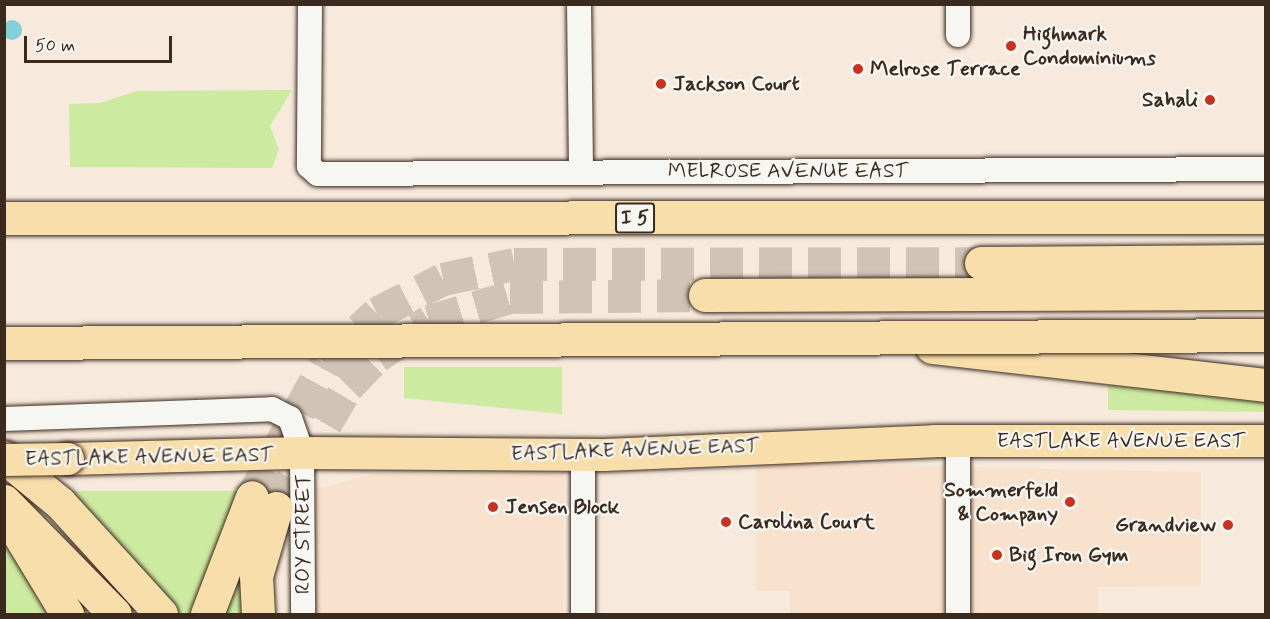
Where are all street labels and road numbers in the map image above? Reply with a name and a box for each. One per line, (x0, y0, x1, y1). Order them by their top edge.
street label: MELROSE AVENUE EAST (669, 158, 907, 184)
road number: I 5 (614, 201, 656, 235)
street label: EASTLAKE AVENUE EAST (997, 428, 1245, 454)
street label: EASTLAKE AVENUE EAST (511, 433, 759, 467)
street label: EASTLAKE AVENUE EAST (25, 442, 273, 472)
street label: ROY STREET (290, 473, 316, 595)

